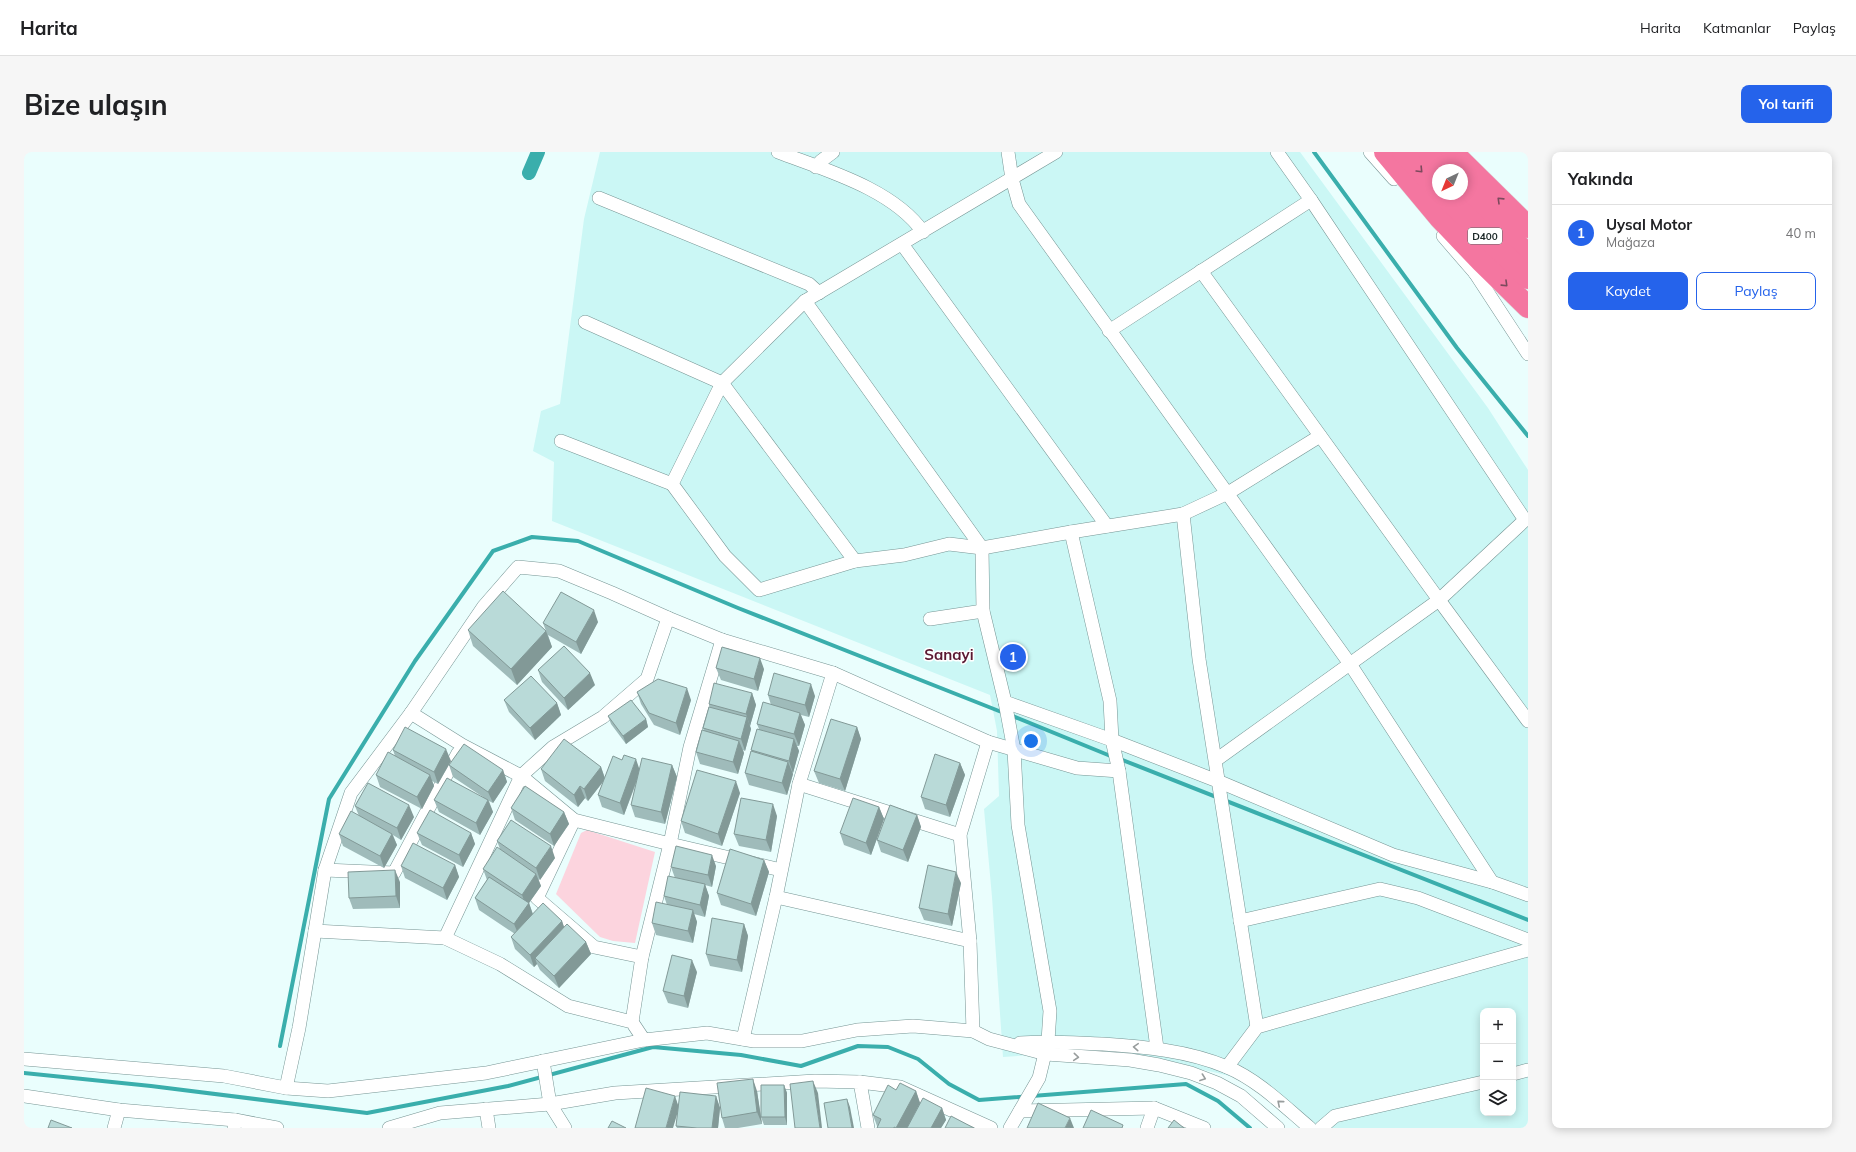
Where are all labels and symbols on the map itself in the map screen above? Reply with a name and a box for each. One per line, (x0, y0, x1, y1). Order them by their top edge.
north arrow (1432, 164, 1468, 200)
one-way arrow (1416, 166, 1423, 173)
one-way arrow (1497, 198, 1505, 205)
road number: D400 (1468, 228, 1502, 244)
one-way arrow (1500, 280, 1508, 287)
pin: 1 (1000, 642, 1026, 672)
district label: Sanayi (924, 645, 974, 664)
your location (1021, 731, 1041, 751)
one-way arrow (1133, 1042, 1139, 1051)
one-way arrow (1073, 1052, 1079, 1061)
one-way arrow (1200, 1073, 1207, 1081)
one-way arrow (1277, 1100, 1285, 1107)

